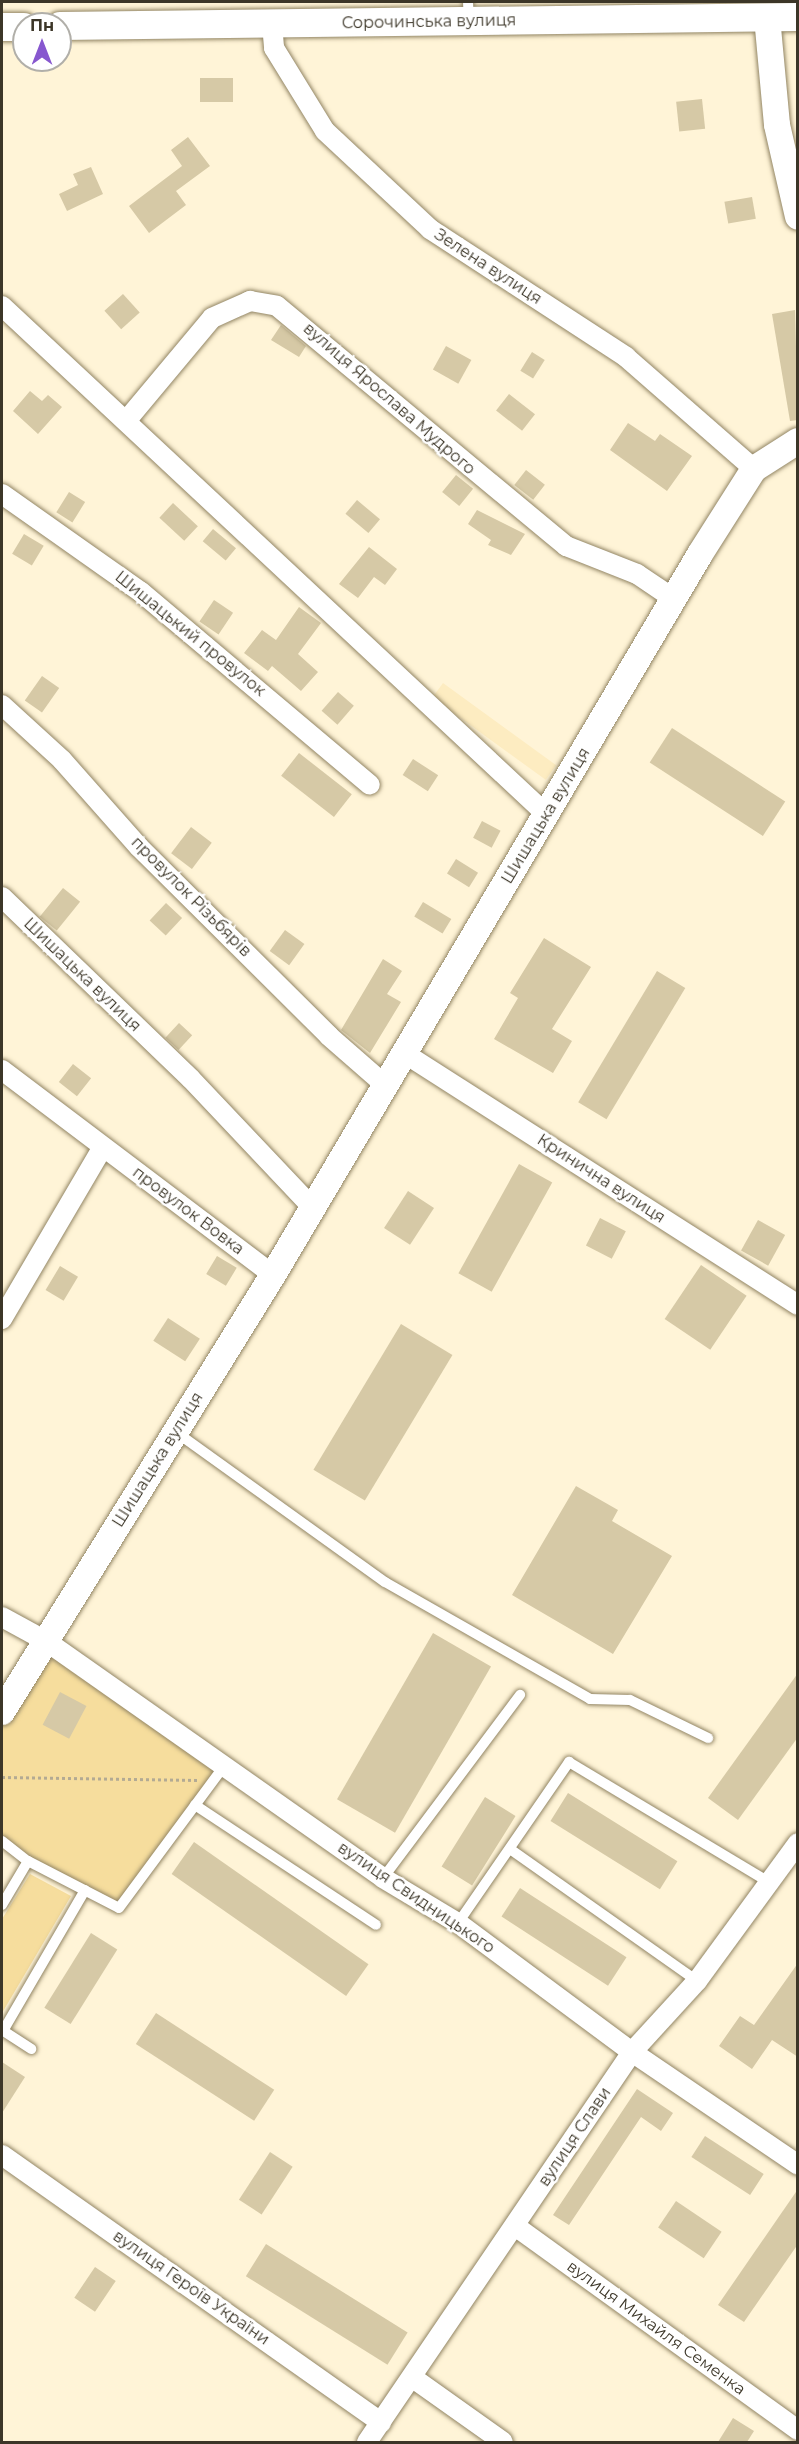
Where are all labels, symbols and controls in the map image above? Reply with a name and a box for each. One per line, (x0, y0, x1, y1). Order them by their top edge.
street label: Сорочинська вулиця (342, 11, 516, 33)
north arrow (12, 12, 72, 72)
text: Пн (30, 16, 54, 35)
street label: Зелена вулиця (431, 225, 545, 309)
street label: вулиця Ярослава Мудрого (299, 319, 479, 479)
street label: Шишацький провулок (111, 567, 269, 701)
street label: Шишацька вулиця (498, 744, 594, 888)
street label: провулок Різьбярів (127, 833, 255, 961)
street label: Шишацька вулиця (19, 914, 145, 1036)
street label: Кринична вулиця (533, 1130, 669, 1228)
street label: провулок Вовка (129, 1163, 247, 1259)
street label: Шишацька вулиця (109, 1389, 207, 1531)
street label: вулиця Свидницького (334, 1838, 498, 1958)
street label: вулиця Слави (535, 2084, 615, 2190)
street label: вулиця Героїв України (109, 2227, 273, 2349)
street label: вулиця Михайля Семенка (563, 2257, 749, 2399)

